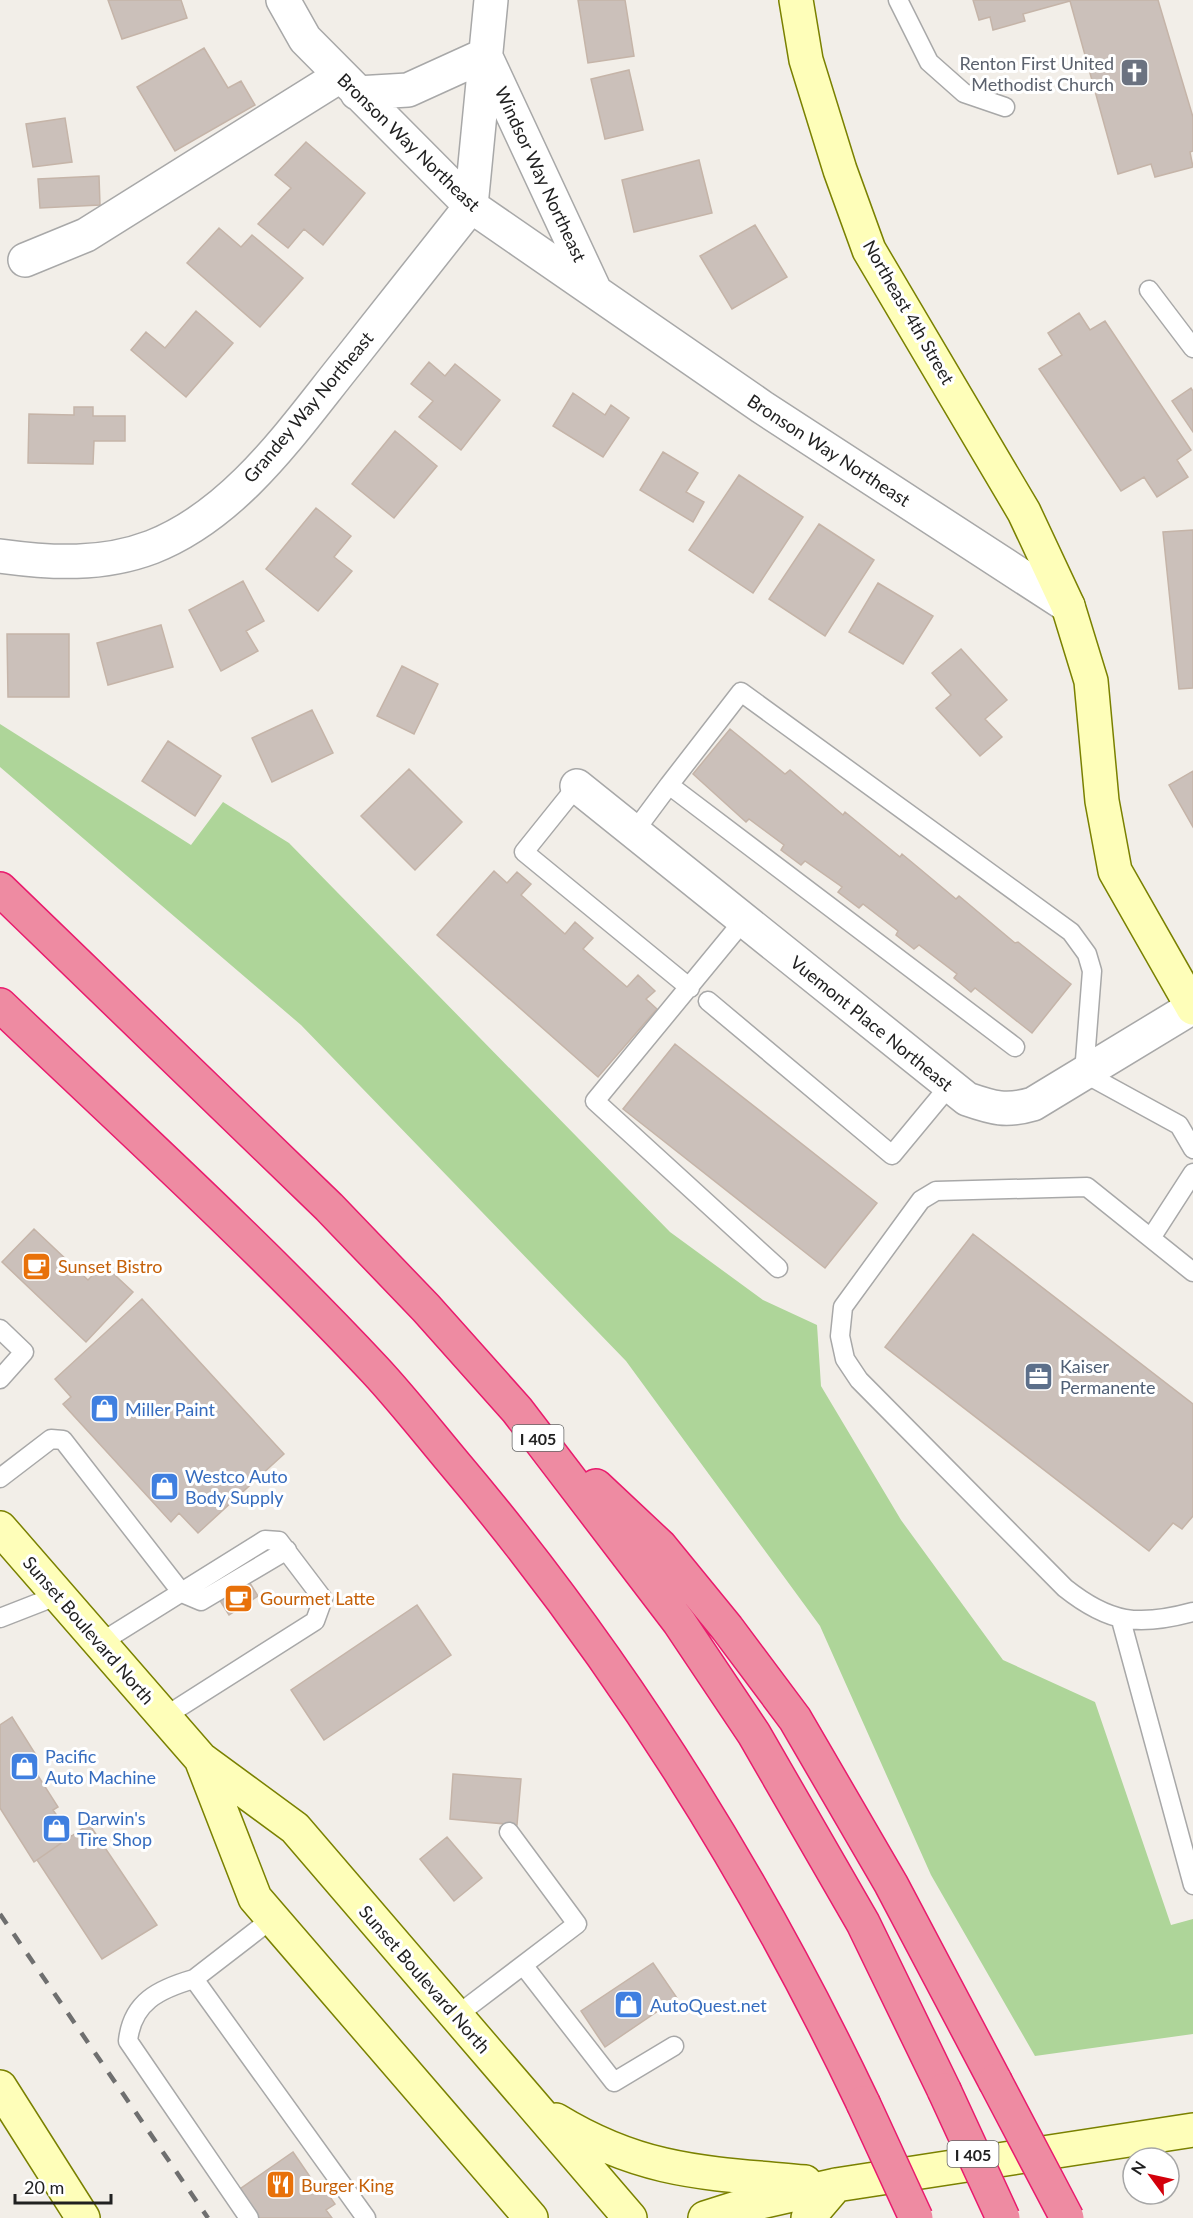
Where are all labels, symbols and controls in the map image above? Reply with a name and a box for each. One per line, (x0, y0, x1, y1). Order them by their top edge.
place label: Renton First United Methodist Church (959, 52, 1114, 95)
church icon: Renton First United Methodist Church (1119, 57, 1151, 89)
street label: Bronson Way Northeast (333, 68, 485, 216)
street label: Windsor Way Northeast (491, 83, 592, 266)
street label: Northeast 4th Street (859, 236, 960, 389)
street label: Grandey Way Northeast (238, 327, 378, 487)
street label: Bronson Way Northeast (744, 389, 915, 511)
street label: Vuemont Place Northeast (786, 951, 958, 1096)
cafe icon: Sunset Bistro (21, 1250, 53, 1282)
place label: Sunset Bistro (58, 1255, 162, 1277)
place label: Kaiser Permanente (1060, 1355, 1156, 1398)
office icon: Kaiser Permanente (1023, 1360, 1055, 1392)
shop icon: Miller Paint (88, 1393, 120, 1425)
place label: Miller Paint (125, 1398, 215, 1420)
road number: I 405 (512, 1425, 564, 1451)
place label: Westco Auto Body Supply (185, 1465, 288, 1508)
shop icon: Westco Auto Body Supply (148, 1470, 180, 1502)
street label: Sunset Boulevard North (19, 1551, 159, 1709)
cafe icon: Gourmet Latte (223, 1582, 255, 1614)
place label: Gourmet Latte (260, 1587, 375, 1609)
place label: Pacific Auto Machine (45, 1745, 156, 1788)
shop icon: Pacific Auto Machine (8, 1750, 40, 1782)
place label: Darwin's Tire Shop (77, 1807, 152, 1850)
shop icon: Darwin's Tire Shop (40, 1812, 72, 1844)
street label: Sunset Boulevard North (355, 1900, 495, 2058)
shop icon: AutoQuest.net (613, 1989, 645, 2021)
place label: AutoQuest.net (650, 1994, 767, 2016)
road number: I 405 (948, 2141, 998, 2167)
north arrow (1121, 2146, 1181, 2206)
text: N (1127, 2157, 1149, 2178)
scale bar (15, 2167, 111, 2205)
restaurant icon: Burger King (264, 2169, 296, 2201)
place label: Burger King (301, 2174, 394, 2196)
text: 20 m (24, 2176, 64, 2198)

